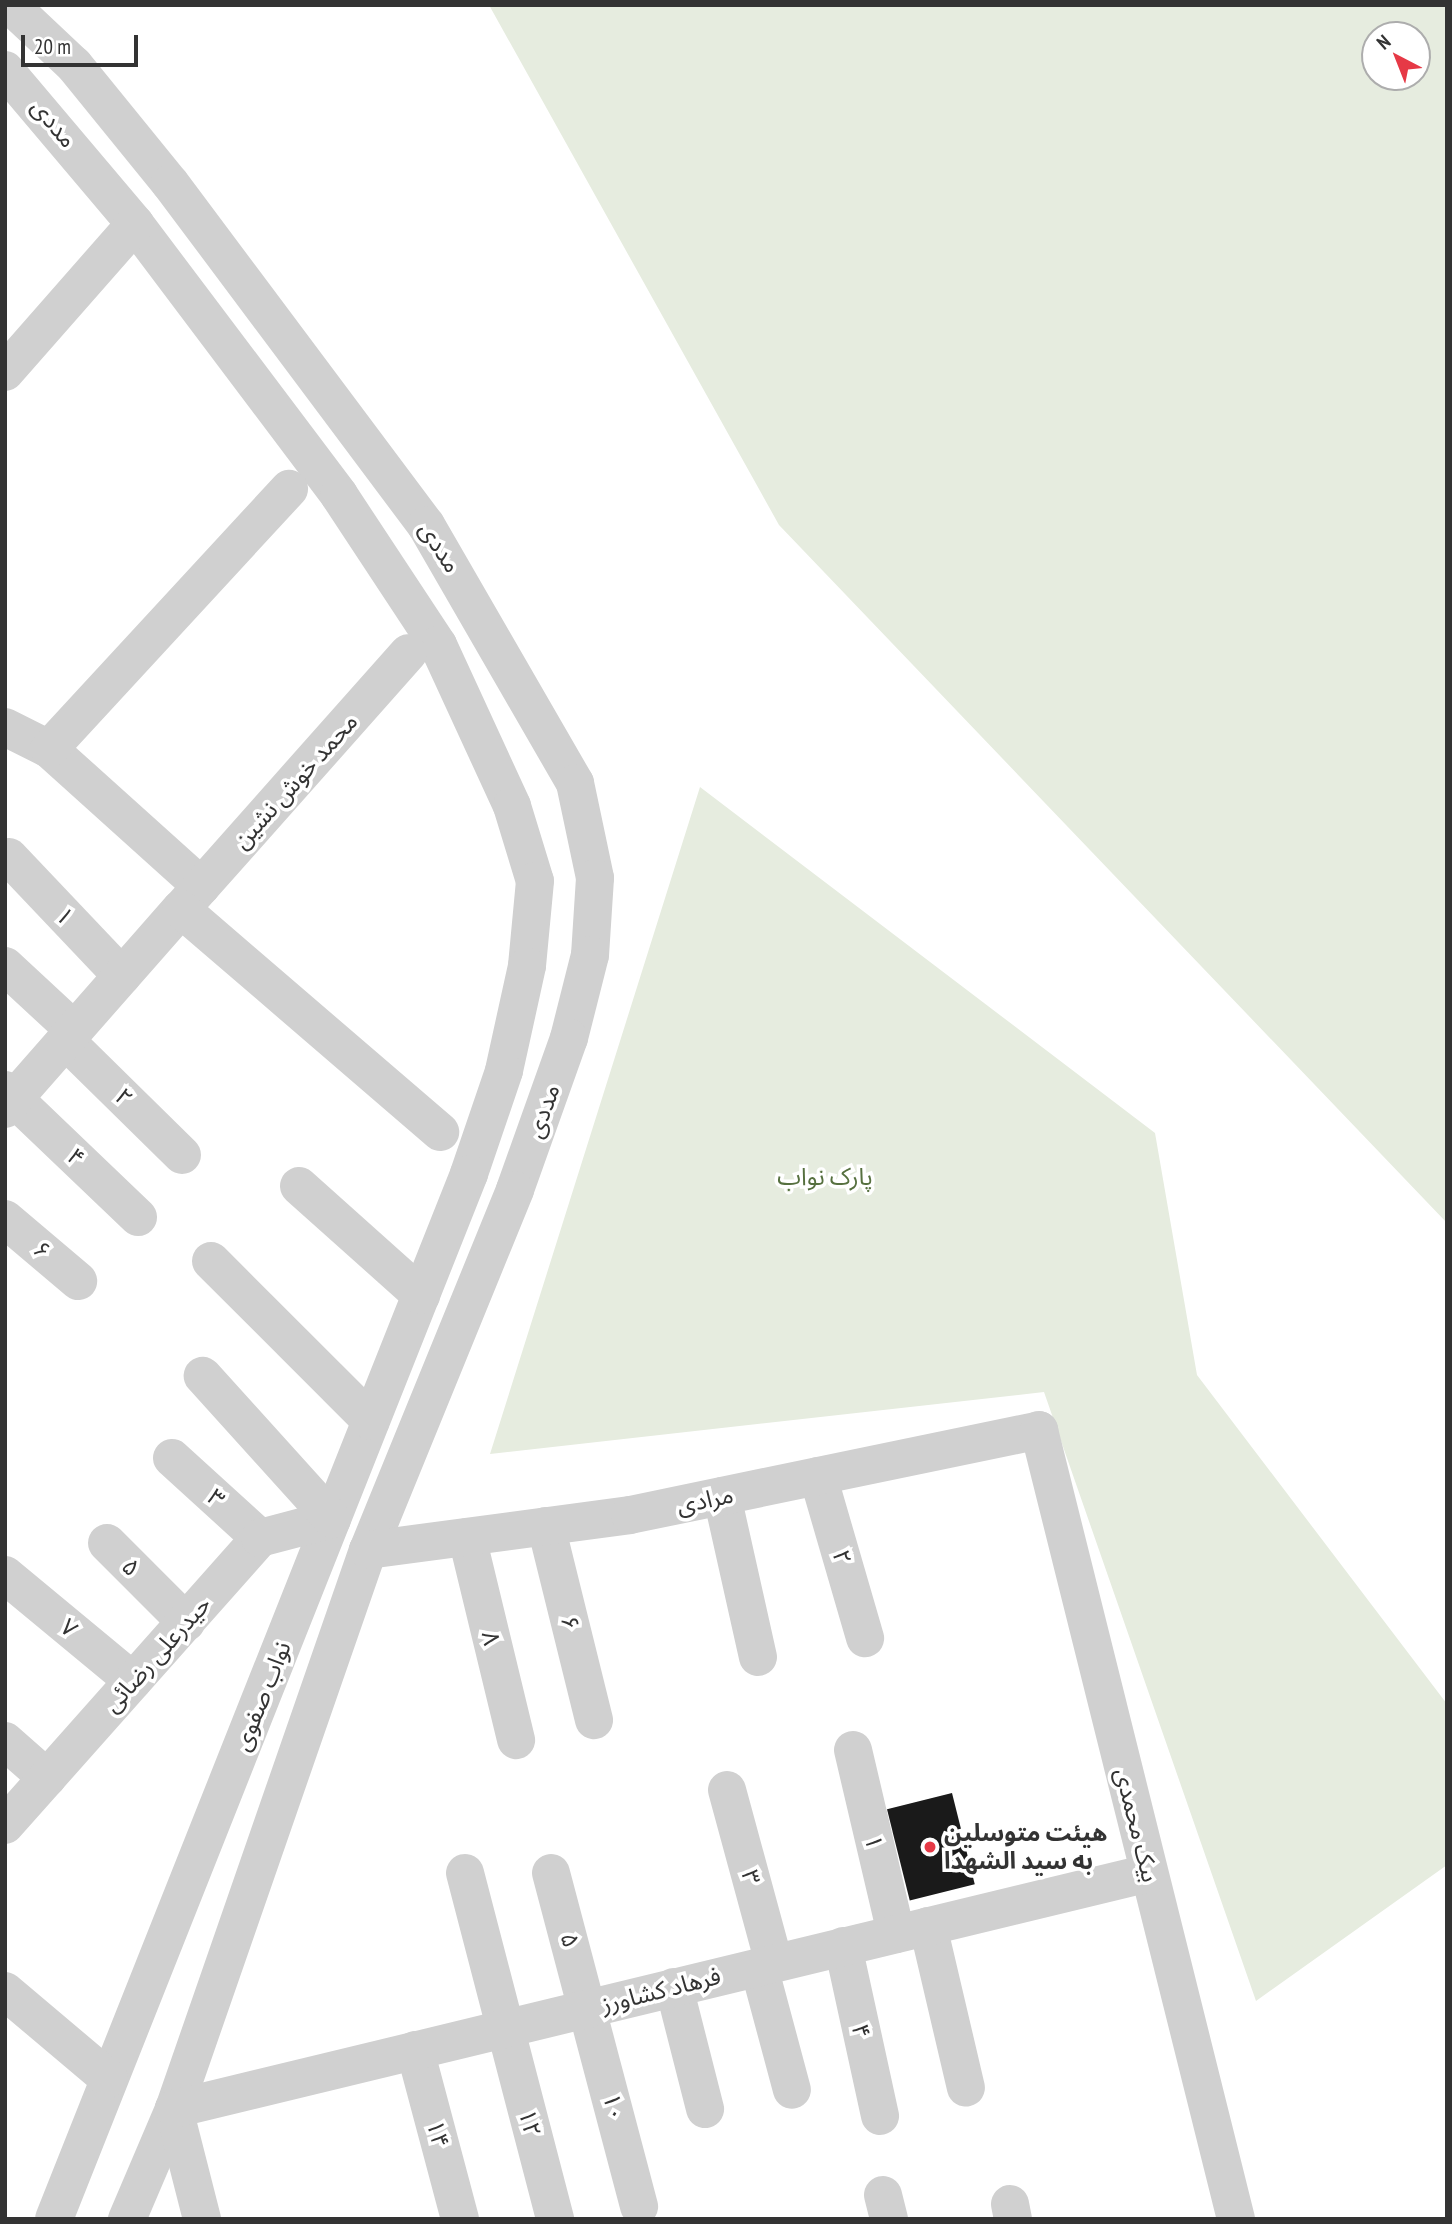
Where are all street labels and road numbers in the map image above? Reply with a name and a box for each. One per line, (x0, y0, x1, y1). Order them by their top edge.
street label: مددی (25, 93, 83, 153)
street label: مددی (413, 516, 467, 578)
street label: محمد خوش نشین (227, 707, 363, 855)
street label: ۱ (50, 901, 80, 931)
street label: مددی (520, 1080, 566, 1142)
street label: ۲ (109, 1082, 139, 1112)
street label: ۴ (61, 1142, 91, 1172)
street label: ۶ (27, 1235, 57, 1265)
street label: مرادی (674, 1480, 736, 1520)
street label: ۳ (201, 1483, 231, 1513)
street label: ۲ (826, 1546, 858, 1568)
street label: ۵ (116, 1552, 146, 1582)
street label: حیدرعلی رضائی (97, 1590, 217, 1718)
street label: ۷ (54, 1613, 84, 1643)
street label: ۶ (554, 1613, 586, 1633)
street label: ۸ (475, 1628, 507, 1648)
street label: نواب صفوی (227, 1637, 297, 1755)
street label: بیک محمدی (1109, 1765, 1165, 1885)
street label: ۱ (858, 1832, 890, 1852)
street label: ۳ (735, 1867, 767, 1887)
street label: ۵ (554, 1929, 586, 1951)
street label: فرهاد کشاورز (598, 1961, 724, 2019)
street label: ۴ (845, 2021, 877, 2041)
street label: ۱۰ (597, 2090, 631, 2124)
street label: ۱۲ (513, 2106, 547, 2140)
street label: ۱۴ (421, 2117, 455, 2151)

